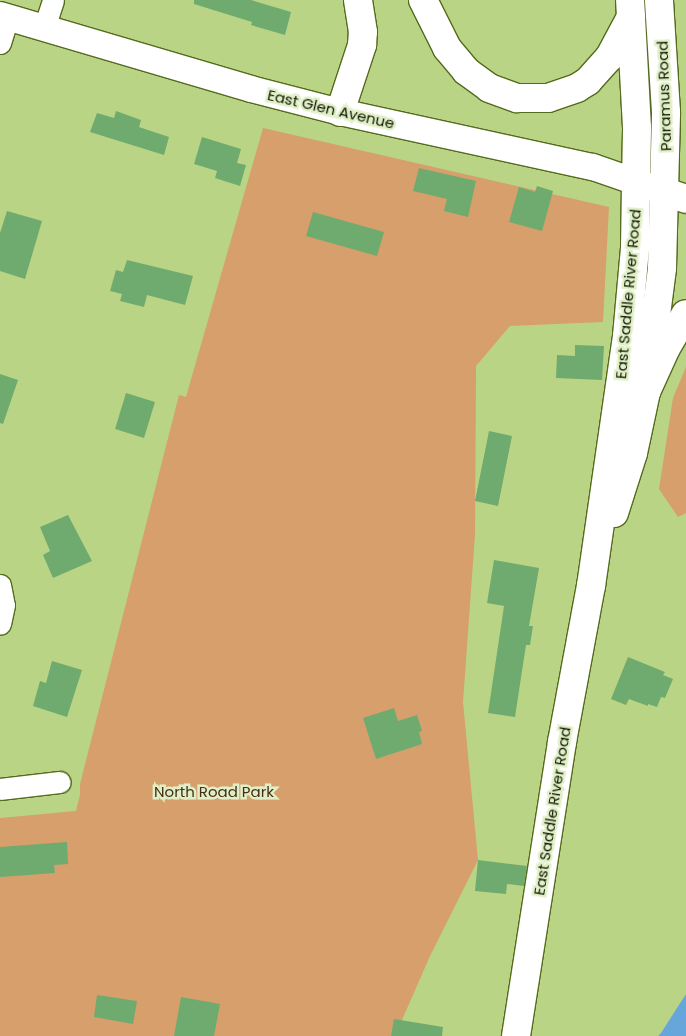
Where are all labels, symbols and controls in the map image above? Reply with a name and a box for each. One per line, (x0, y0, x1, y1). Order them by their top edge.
street label: Paramus Road (653, 40, 675, 152)
street label: East Glen Avenue (266, 86, 396, 132)
street label: East Saddle River Road (612, 208, 644, 380)
street label: East Saddle River Road (530, 725, 574, 897)
park label: North Road Park (154, 783, 274, 801)

